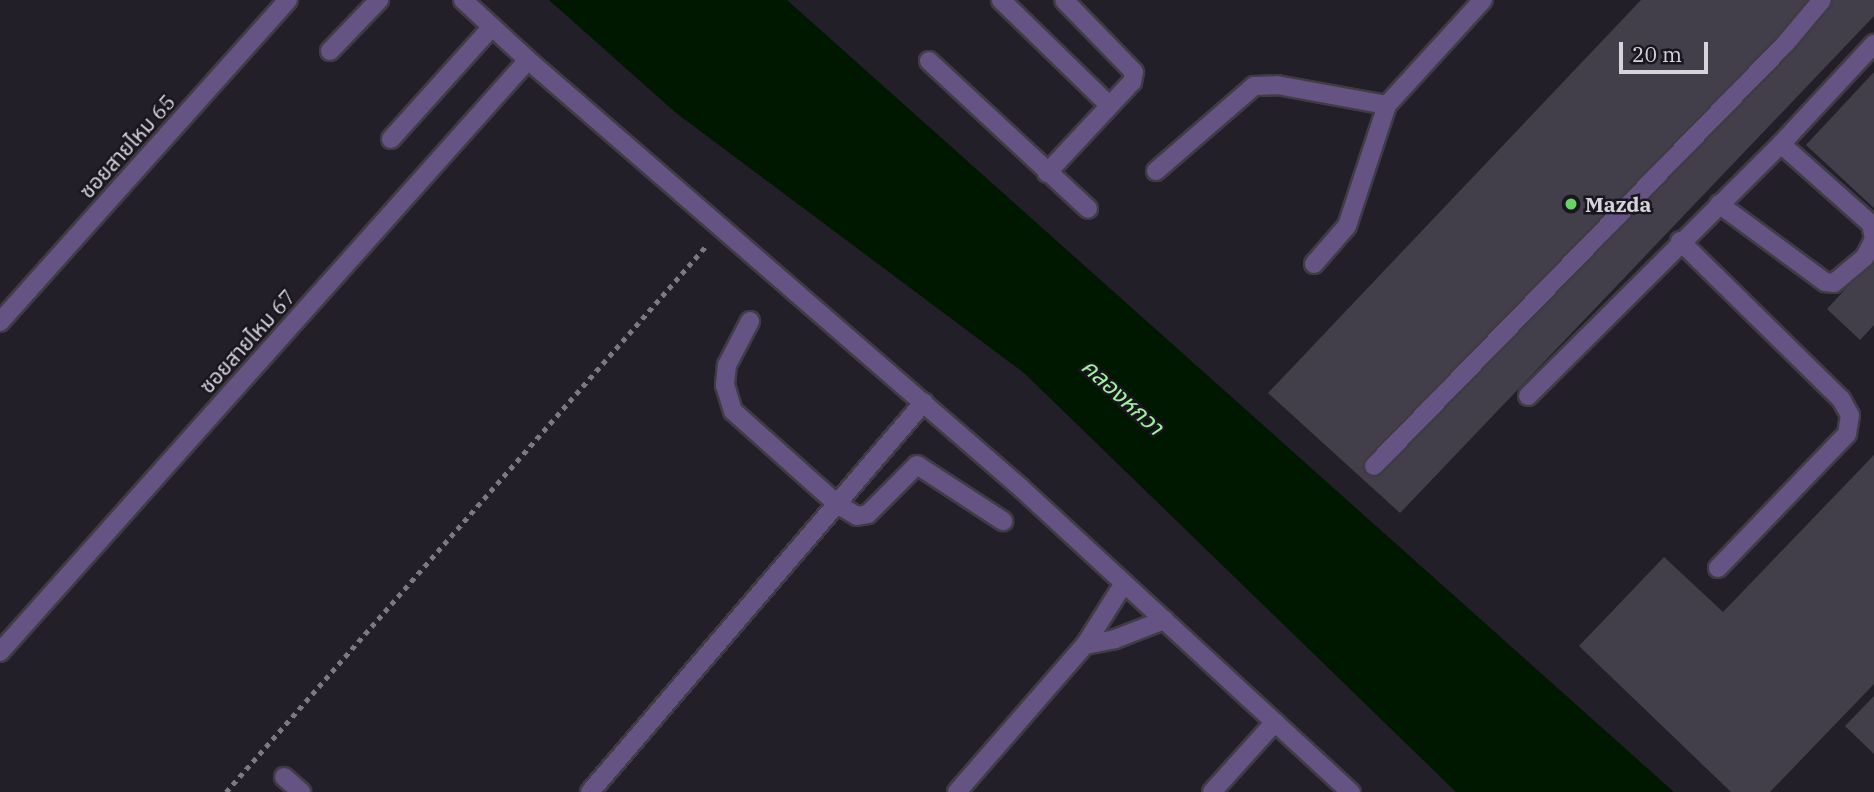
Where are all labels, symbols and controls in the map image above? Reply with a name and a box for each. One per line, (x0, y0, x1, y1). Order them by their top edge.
scale bar (1622, 28, 1711, 72)
text: 20 m (1632, 40, 1682, 68)
street label: ซอยสายไหม 65 (74, 89, 180, 203)
place label: Mazda (1585, 191, 1651, 217)
marker: Mazda (1563, 196, 1579, 212)
street label: ซอยสายไหม 67 (194, 284, 300, 398)
water label: คลองหกวา (1076, 352, 1170, 440)

